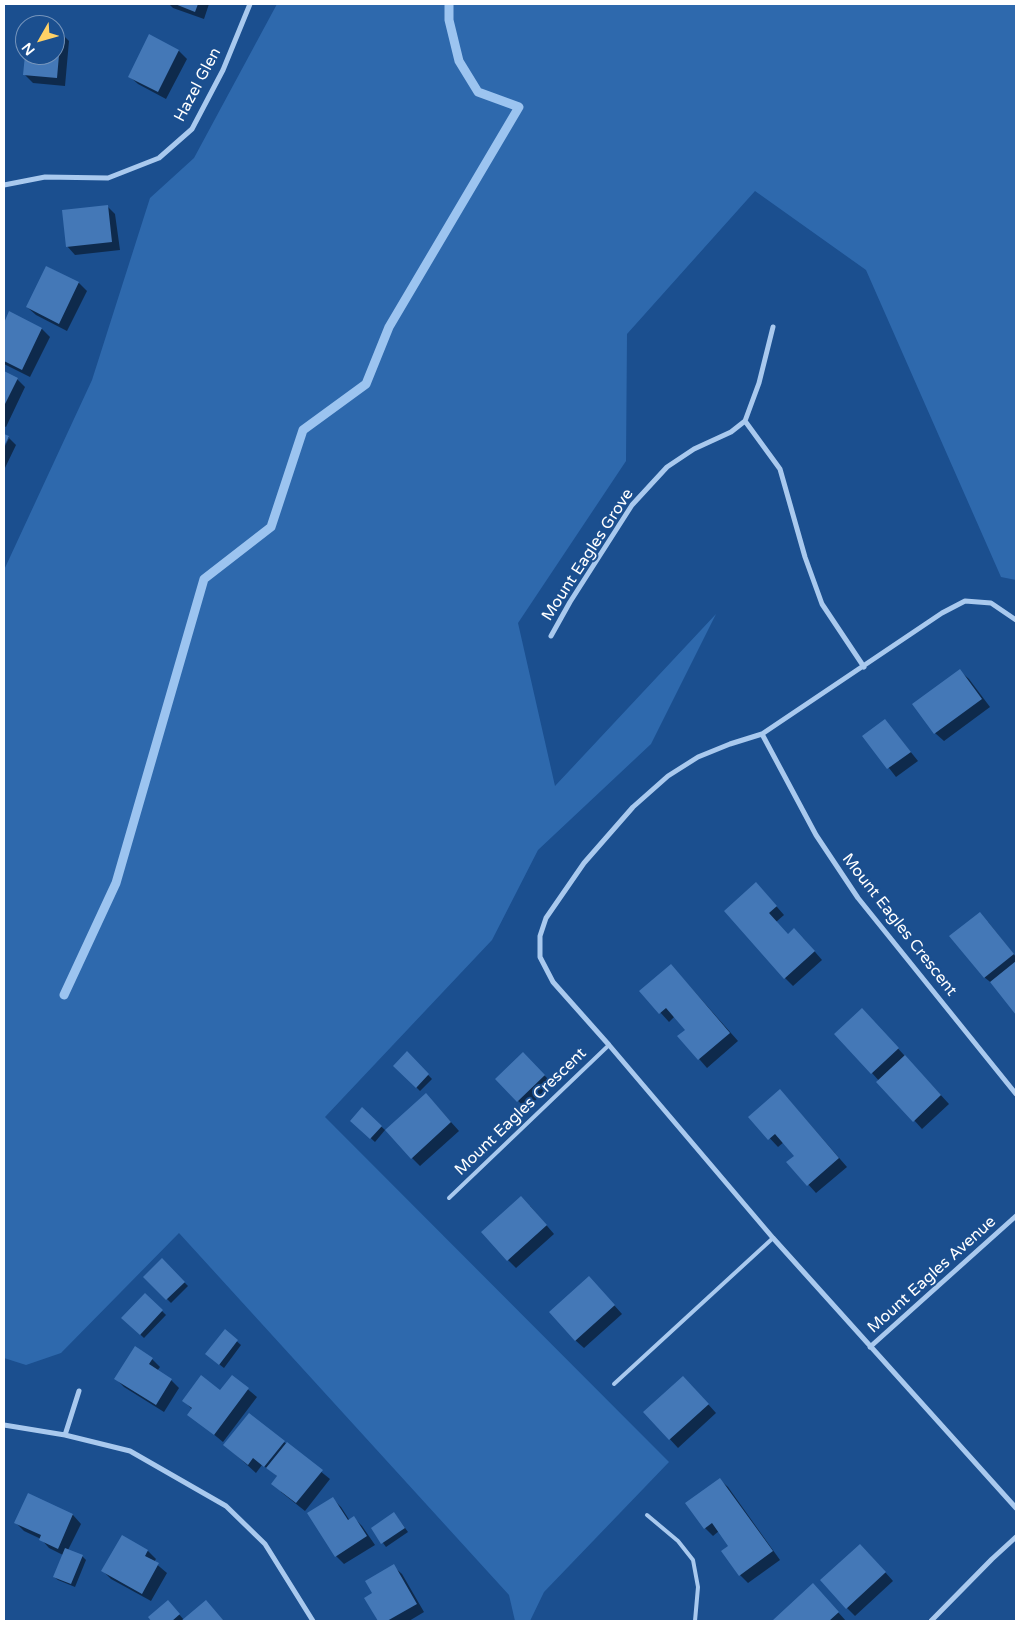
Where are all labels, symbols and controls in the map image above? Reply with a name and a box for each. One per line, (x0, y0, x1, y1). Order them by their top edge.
north arrow (15, 15, 65, 65)
text: N (18, 39, 39, 59)
street label: Hazel Glen (170, 45, 226, 125)
street label: Mount Eagles Grove (538, 485, 638, 625)
street label: Mount Eagles Crescent (837, 850, 961, 1000)
street label: Mount Eagles Crescent (451, 1044, 591, 1180)
street label: Mount Eagles Avenue (864, 1212, 1000, 1338)

